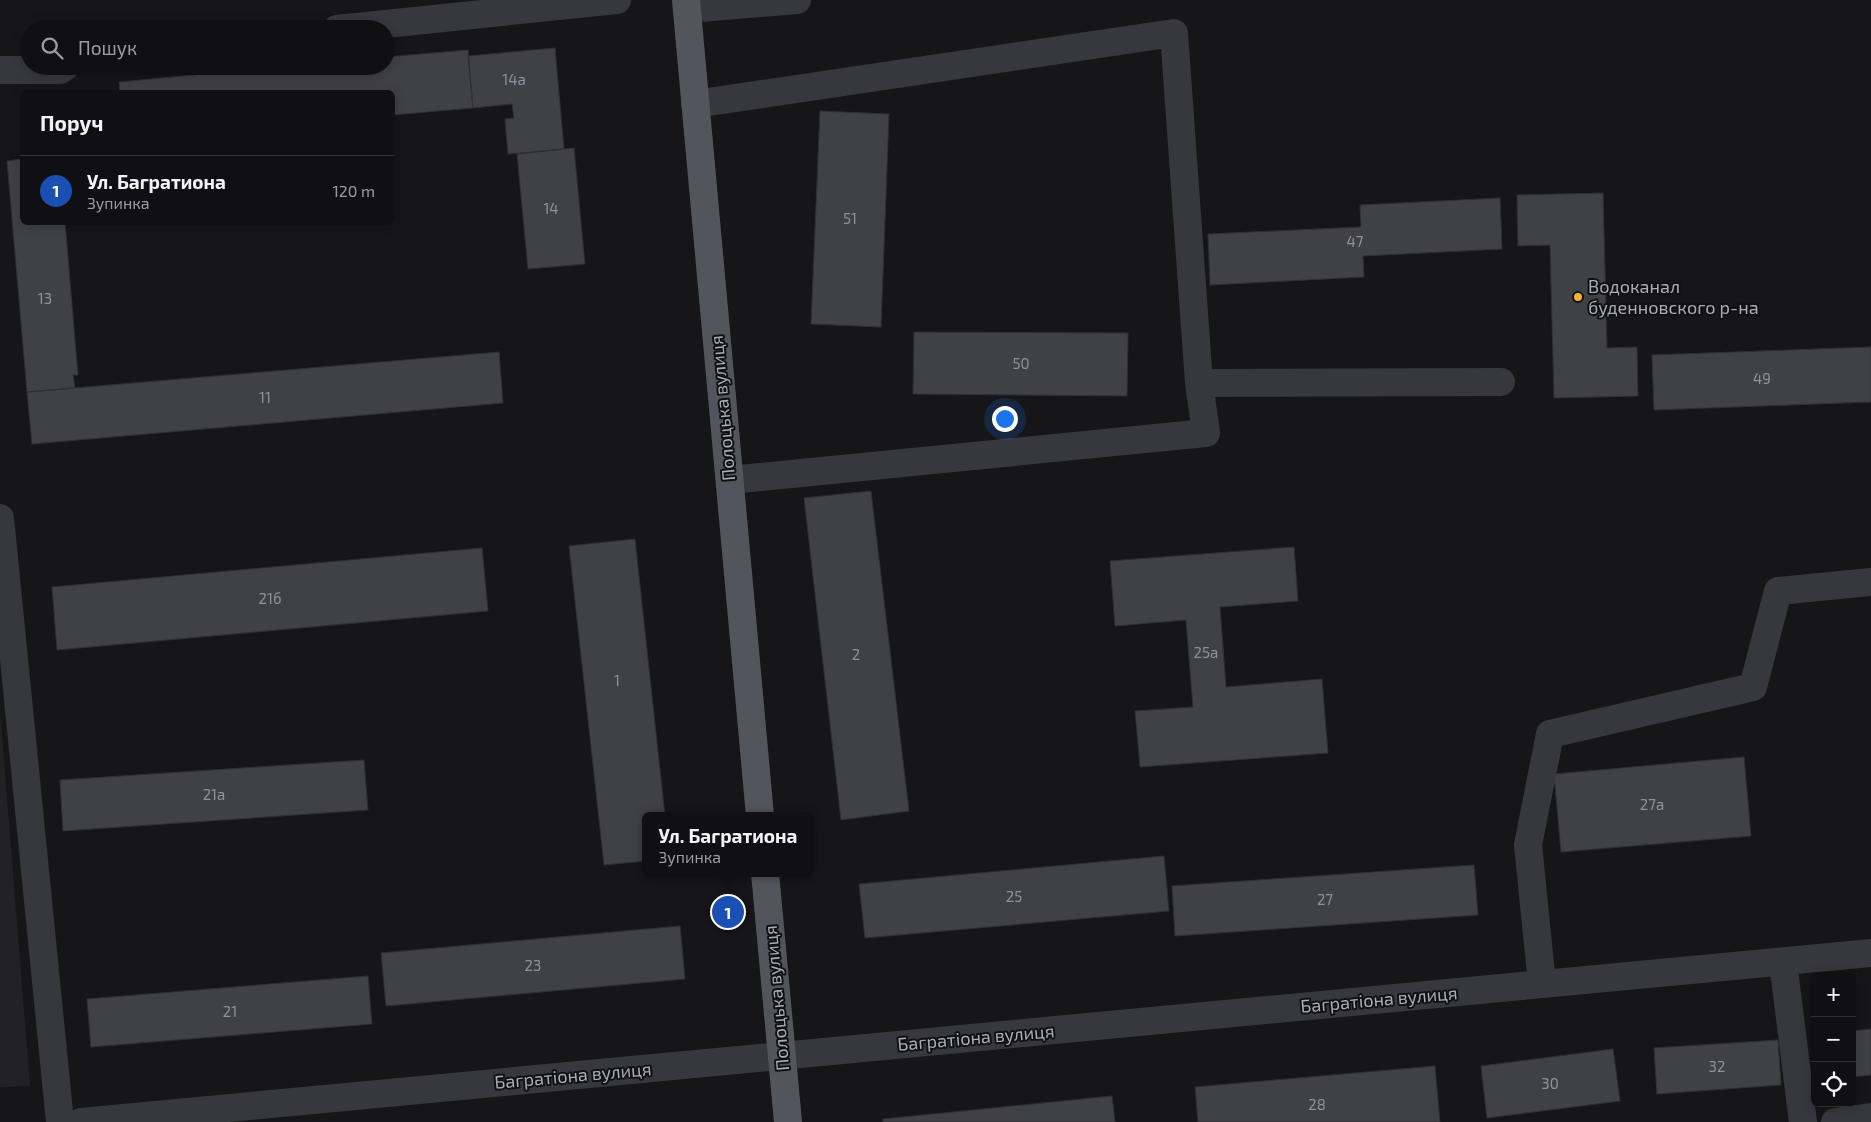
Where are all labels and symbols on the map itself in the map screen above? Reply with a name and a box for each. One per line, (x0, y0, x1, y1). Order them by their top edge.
house number: 14а (502, 70, 526, 88)
house number: 14 (543, 199, 559, 217)
house number: 51 (843, 209, 857, 227)
house number: 47 (1347, 232, 1364, 250)
place label: Водоканал буденновского р-на (1588, 275, 1759, 318)
house number: 13 (38, 289, 52, 307)
marker: Водоканал буденновского р-на (1572, 291, 1584, 303)
street label: Полоцька вулиця (705, 334, 739, 482)
house number: 50 (1012, 354, 1030, 372)
house number: 49 (1753, 369, 1771, 387)
house number: 11 (259, 388, 271, 406)
your location (992, 406, 1018, 432)
house number: 21б (258, 589, 282, 607)
house number: 25а (1194, 643, 1218, 661)
house number: 2 (852, 645, 860, 663)
house number: 1 (614, 671, 620, 689)
house number: 21а (203, 785, 225, 803)
house number: 27а (1640, 795, 1664, 813)
house number: 25 (1006, 887, 1022, 905)
house number: 27 (1317, 890, 1333, 908)
pin: 1 (712, 893, 744, 931)
street label: Полоцька вулиця (759, 924, 793, 1072)
house number: 23 (525, 956, 541, 974)
street label: Багратіона вулиця (1300, 981, 1458, 1017)
house number: 21 (223, 1002, 237, 1020)
street label: Багратіона вулиця (897, 1019, 1055, 1055)
street label: Багратіона вулиця (494, 1057, 652, 1093)
house number: 32 (1709, 1057, 1725, 1075)
house number: 30 (1541, 1074, 1559, 1092)
house number: 28 (1308, 1095, 1326, 1113)

